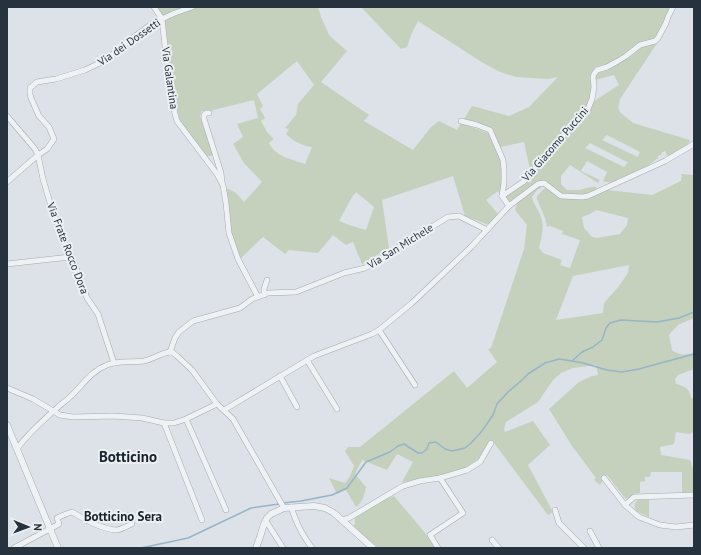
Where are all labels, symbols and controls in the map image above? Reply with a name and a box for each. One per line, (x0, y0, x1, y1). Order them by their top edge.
street label: Via dei Dossetti (94, 15, 163, 69)
street label: Via Galantina (159, 45, 181, 110)
street label: Via Giacomo Puccini (518, 104, 591, 185)
street label: Via Frate Rocco Dora (44, 199, 92, 296)
street label: Via San Michele (364, 220, 436, 272)
district label: Botticino (99, 447, 157, 466)
north arrow (8, 507, 48, 547)
district label: Botticino Sera (84, 508, 162, 525)
text: N (31, 523, 45, 531)

